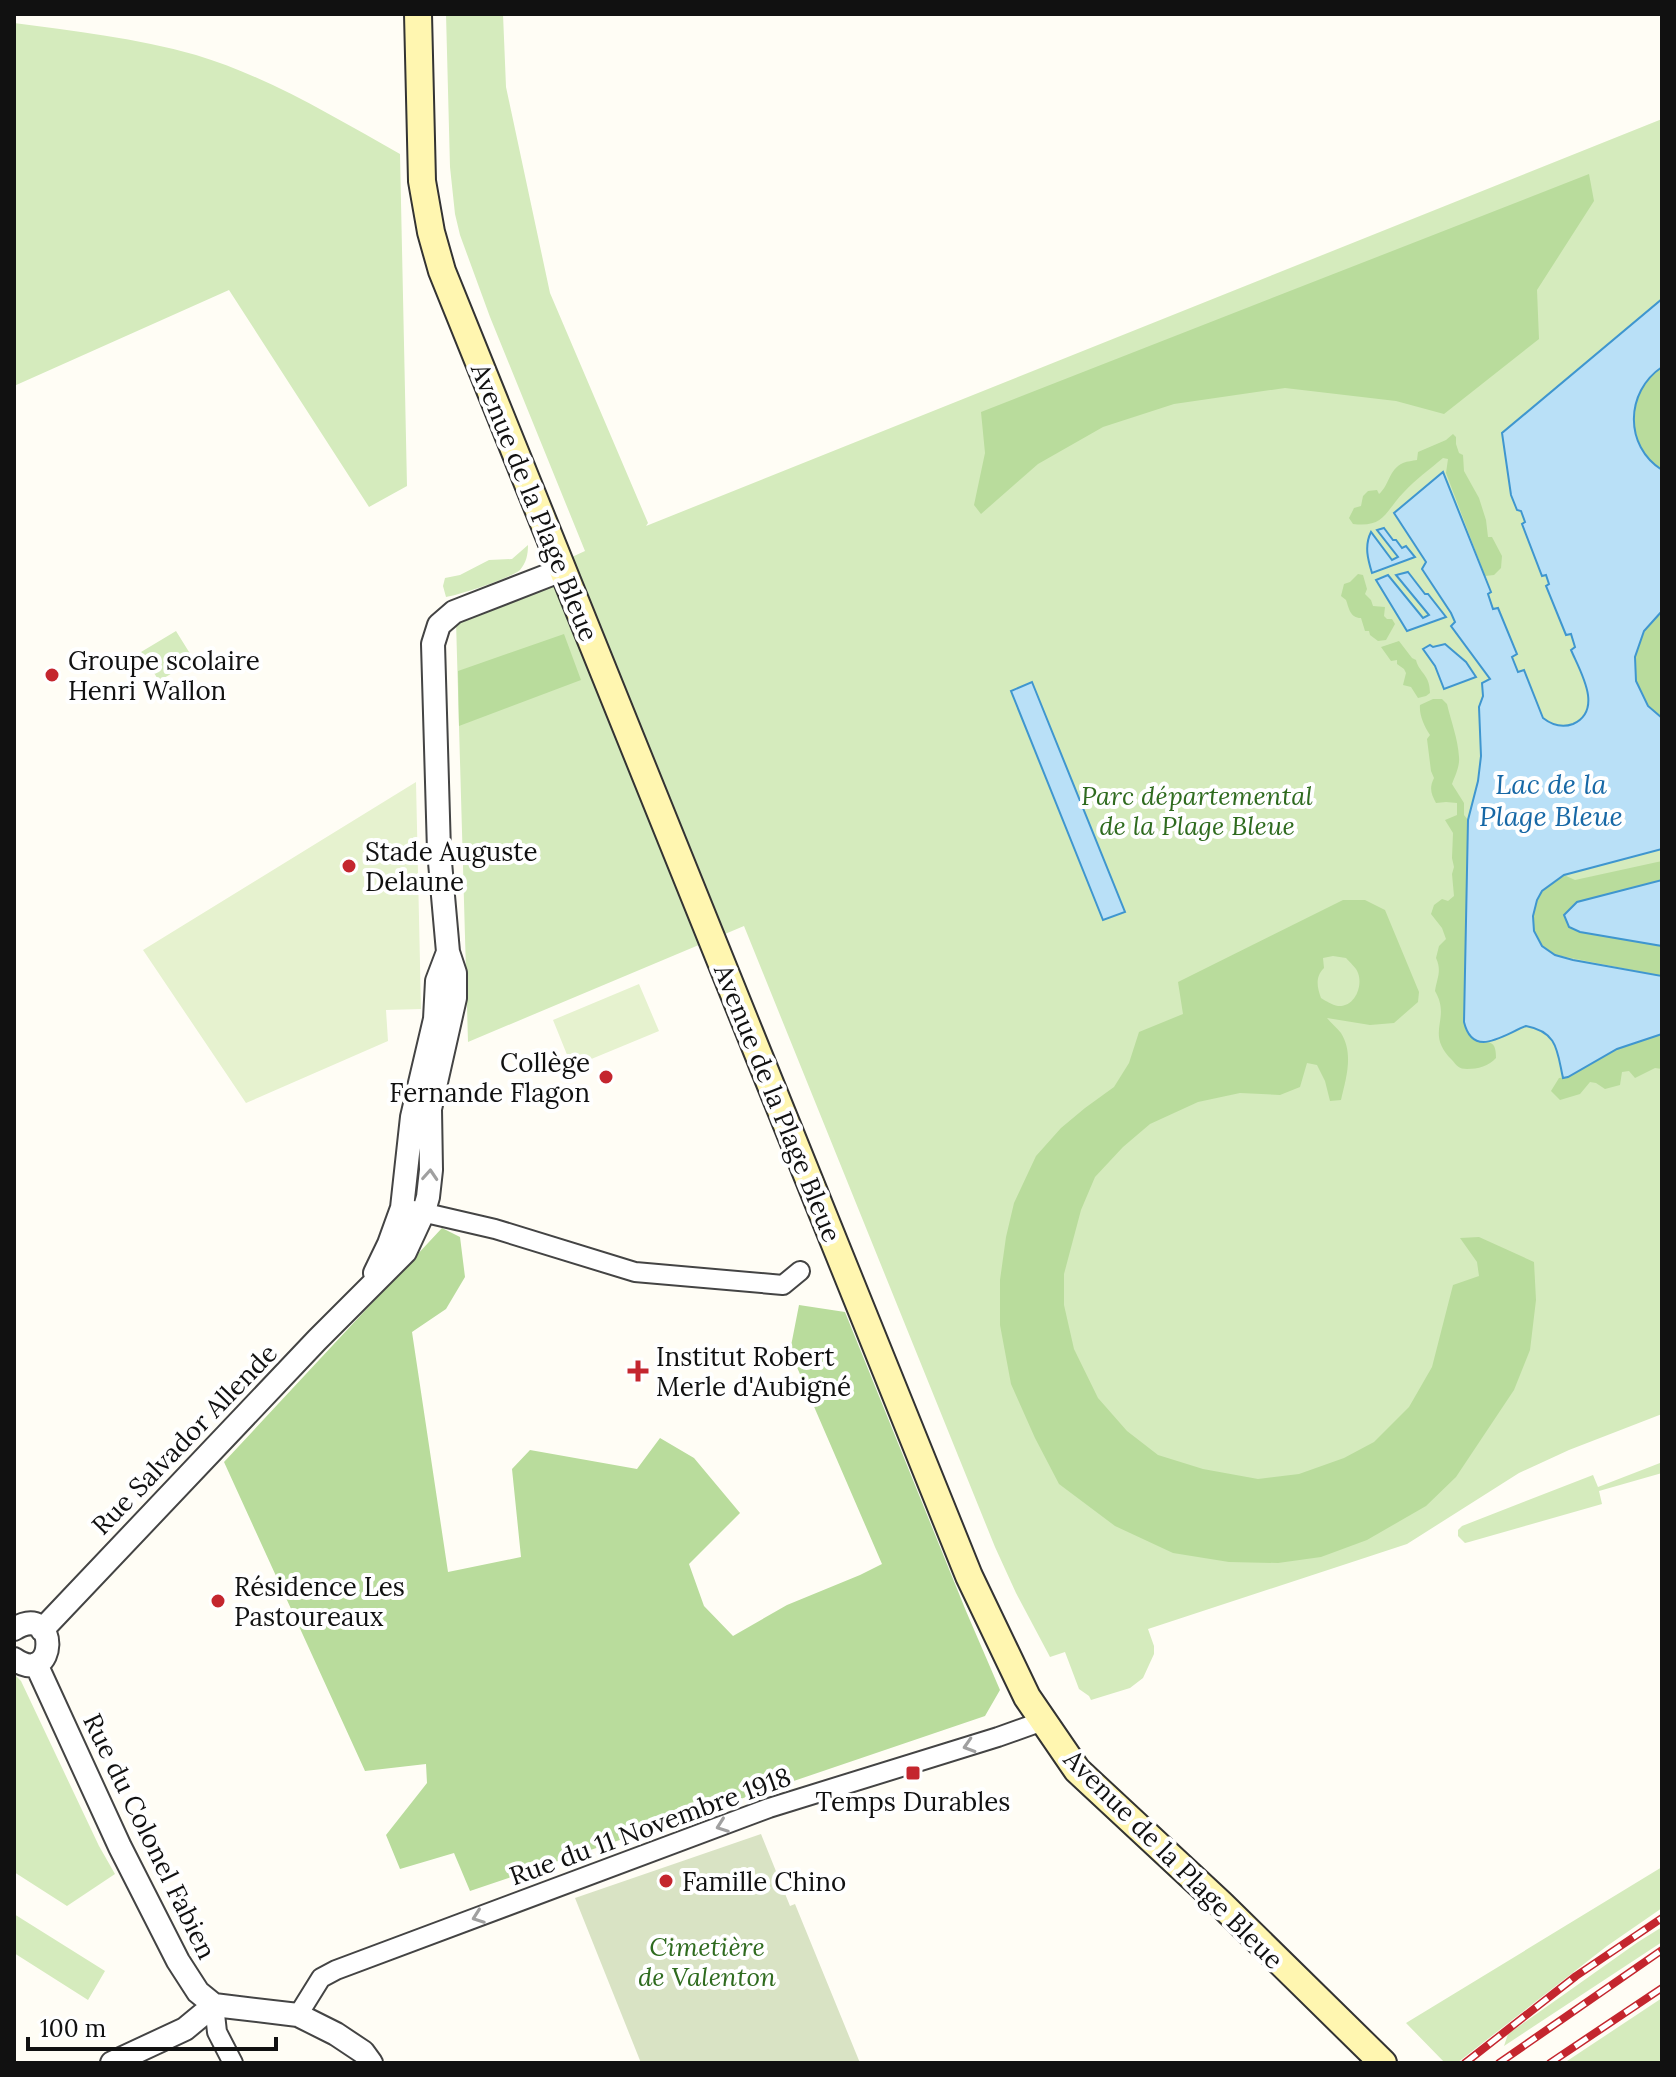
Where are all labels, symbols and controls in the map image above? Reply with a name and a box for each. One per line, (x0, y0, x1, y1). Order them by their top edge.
street label: Avenue de la Plage Bleue (464, 357, 606, 646)
place label: Groupe scolaire Henri Wallon (68, 644, 260, 707)
marker: Groupe scolaire Henri Wallon (43, 666, 61, 684)
water label: Lac de la Plage Bleue (1479, 766, 1623, 834)
park label: Parc départemental de la Plage Bleue (1081, 779, 1314, 842)
place label: Stade Auguste Delaune (365, 835, 537, 898)
marker: Stade Auguste Delaune (340, 857, 358, 875)
street label: Avenue de la Plage Bleue (707, 958, 849, 1247)
place label: Collège Fernande Flagon (389, 1046, 590, 1109)
marker: Collège Fernande Flagon (597, 1068, 615, 1086)
one-way arrow (421, 1168, 438, 1181)
street label: Rue Salvador Allende (84, 1337, 284, 1541)
place label: Institut Robert Merle d'Aubigné (656, 1340, 851, 1403)
marker: Institut Robert Merle d'Aubigné (627, 1360, 649, 1382)
place label: Résidence Les Pastoureaux (234, 1570, 405, 1633)
marker: Résidence Les Pastoureaux (209, 1592, 227, 1610)
street label: Rue du Colonel Fabien (76, 1708, 224, 1964)
one-way arrow (963, 1737, 976, 1753)
street label: Avenue de la Plage Bleue (1057, 1742, 1291, 1976)
street label: Rue du 11 Novembre 1918 (505, 1760, 795, 1892)
marker: Temps Durables (904, 1764, 922, 1782)
place label: Temps Durables (816, 1785, 1010, 1818)
one-way arrow (716, 1816, 730, 1833)
place label: Famille Chino (682, 1865, 846, 1898)
marker: Famille Chino (657, 1872, 675, 1890)
one-way arrow (472, 1907, 486, 1924)
park label: Cimetière de Valenton (638, 1930, 776, 1993)
scale bar (28, 2001, 276, 2051)
text: 100 m (40, 2013, 106, 2044)

